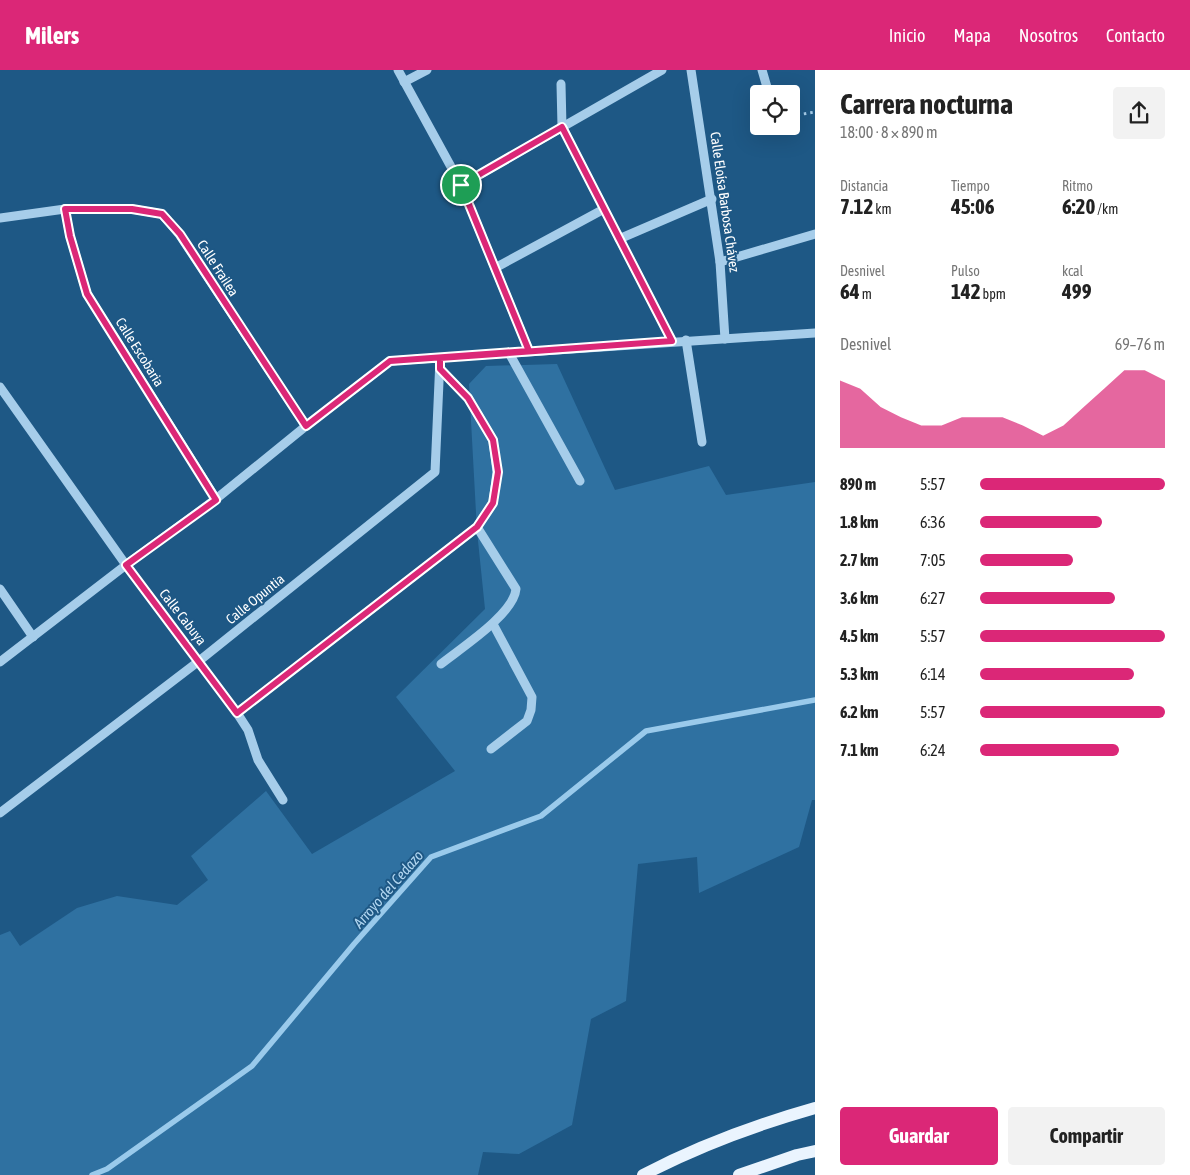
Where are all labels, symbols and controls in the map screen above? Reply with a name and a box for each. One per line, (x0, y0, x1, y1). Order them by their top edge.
text: Milers (25, 22, 79, 49)
text: Inicio (889, 25, 925, 46)
text: Mapa (953, 25, 991, 46)
text: Nosotros (1019, 25, 1078, 46)
text: Contacto (1106, 25, 1165, 46)
map controls (750, 85, 800, 135)
button: locate (750, 85, 800, 135)
button: share (1113, 87, 1165, 139)
text: Carrera nocturna (840, 88, 1013, 120)
text: 18:00 · 8 × 890 m (840, 123, 938, 141)
street label: Calle Eloísa Barbosa Chávez (707, 131, 743, 273)
pin (440, 164, 482, 206)
icon: arrive (447, 171, 475, 199)
text: Distancia (840, 178, 888, 194)
text: Tiempo (951, 178, 990, 194)
text: Ritmo (1062, 178, 1093, 194)
text: 7.12 (840, 194, 873, 218)
text: 45:06 (951, 194, 995, 218)
text: 6:20 (1062, 194, 1095, 218)
text: km (873, 201, 892, 217)
text: /km (1095, 201, 1118, 217)
street label: Calle Frailea (194, 237, 242, 299)
text: Desnivel (840, 263, 885, 279)
text: Pulso (951, 263, 980, 279)
text: kcal (1062, 263, 1083, 279)
text: 64 (840, 279, 860, 303)
text: 142 (951, 279, 981, 303)
text: 499 (1062, 279, 1092, 303)
text: m (860, 286, 872, 302)
text: bpm (981, 286, 1006, 302)
street label: Calle Escobaria (113, 315, 167, 389)
text: Desnivel (840, 335, 891, 353)
text: 69–76 m (1115, 335, 1165, 353)
text: 890 m (840, 475, 876, 493)
text: 5:57 (920, 475, 945, 493)
text: 1.8 km (840, 513, 879, 531)
text: 6:36 (920, 513, 945, 531)
text: 2.7 km (840, 551, 879, 569)
text: 7:05 (920, 551, 946, 569)
street label: Calle Opuntia (223, 571, 287, 627)
street label: Calle Cabuya (156, 586, 210, 648)
text: 3.6 km (840, 589, 879, 607)
text: 6:27 (920, 589, 945, 607)
text: 4.5 km (840, 627, 879, 645)
text: 5:57 (920, 627, 945, 645)
text: 5.3 km (840, 665, 879, 683)
text: 6:14 (920, 665, 945, 683)
text: 6.2 km (840, 703, 879, 721)
text: 5:57 (920, 703, 945, 721)
text: 7.1 km (840, 741, 879, 759)
text: 6:24 (920, 741, 945, 759)
water label: Arroyo del Cedazo (349, 847, 426, 932)
button: Guardar (840, 1107, 998, 1165)
button: Compartir (1008, 1107, 1165, 1165)

